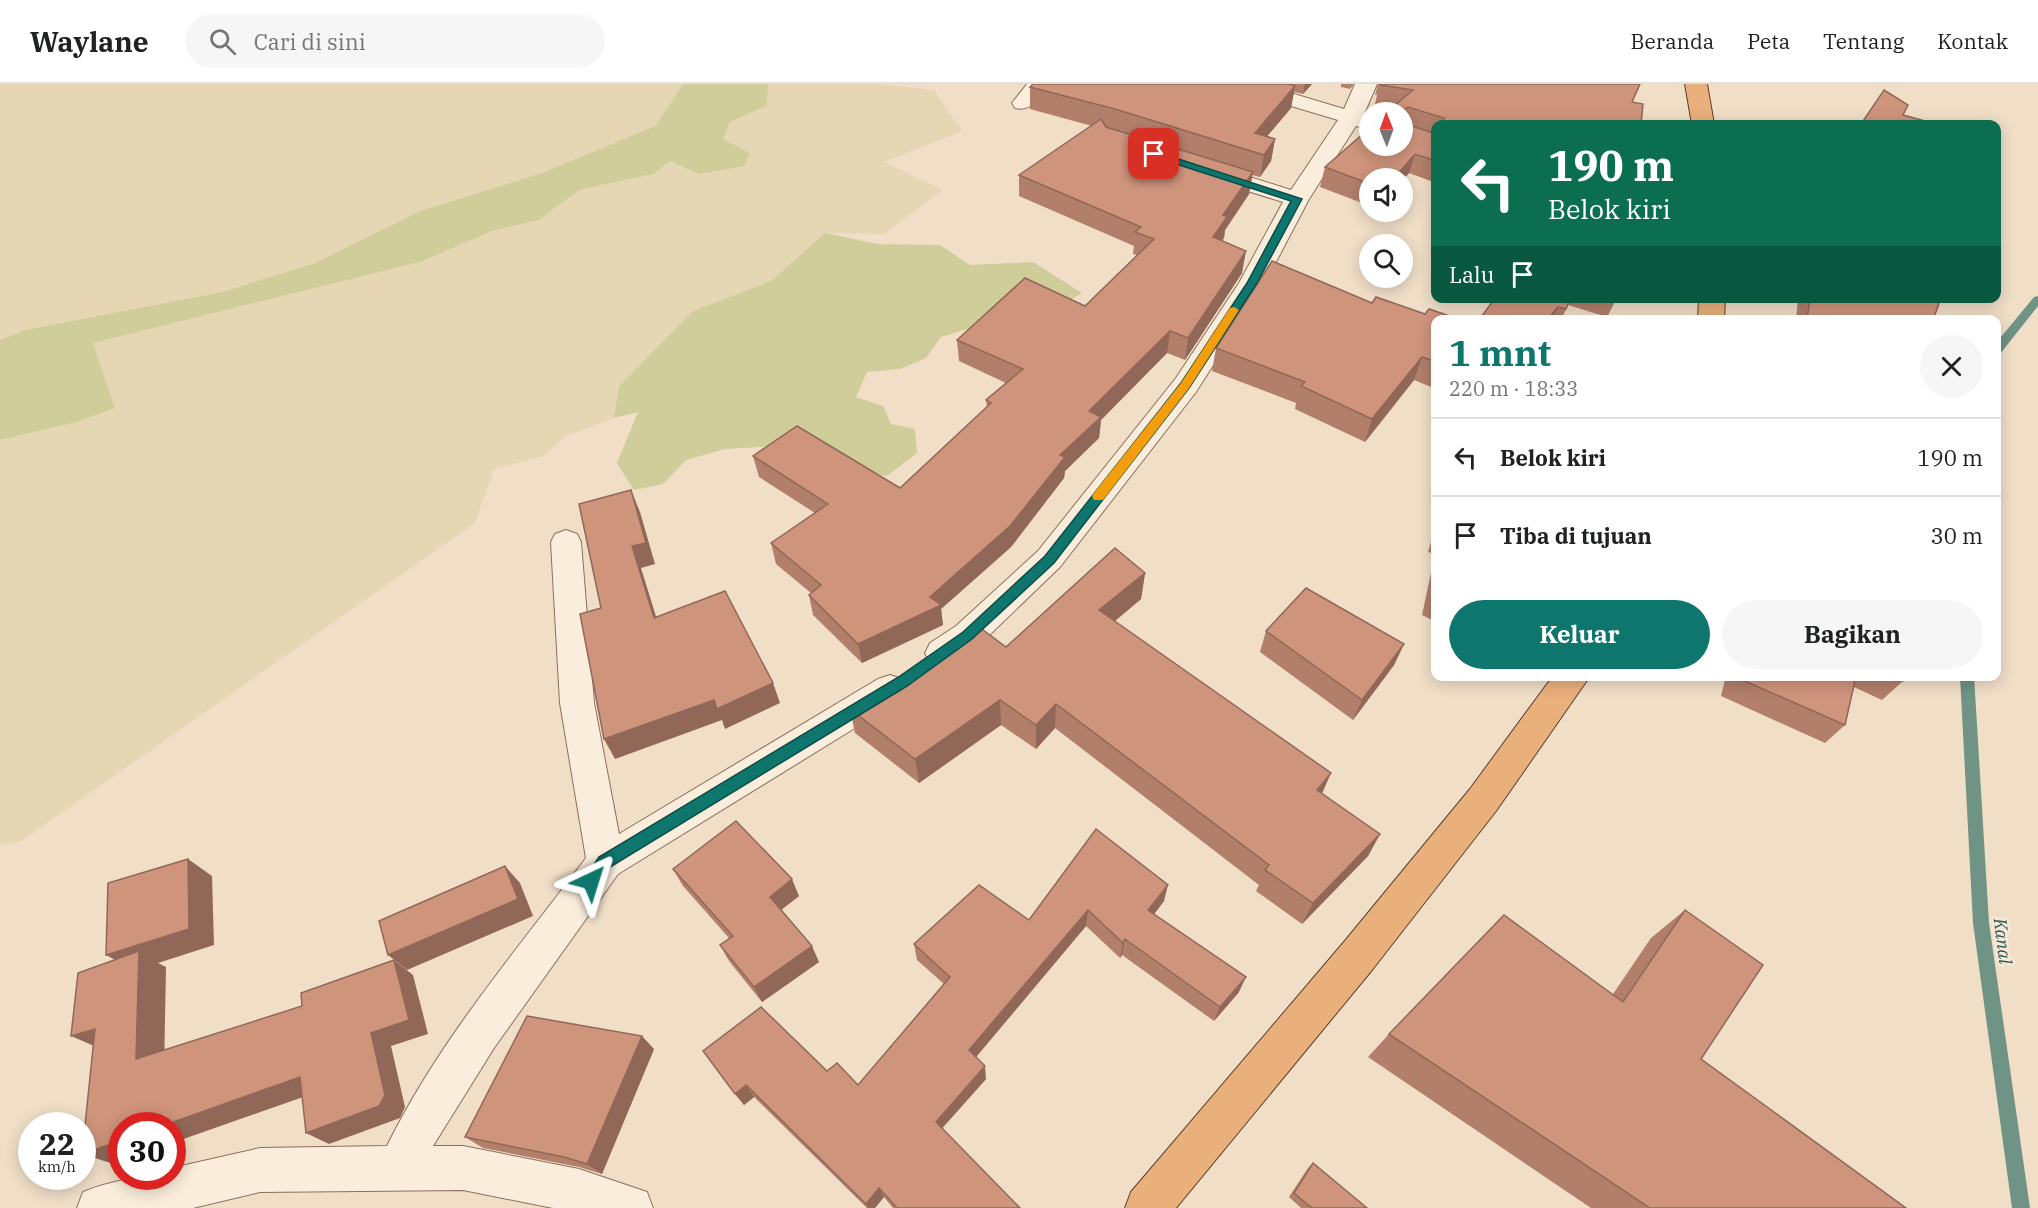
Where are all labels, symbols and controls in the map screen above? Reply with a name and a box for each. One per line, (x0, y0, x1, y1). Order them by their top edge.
search box (185, 14, 605, 68)
text: Waylane (30, 23, 149, 60)
icon: search (206, 25, 239, 58)
text: Cari di sini (254, 27, 366, 56)
text: Beranda (1631, 27, 1714, 55)
text: Peta (1747, 27, 1790, 55)
text: Tentang (1823, 27, 1904, 55)
text: Kontak (1937, 27, 2008, 55)
north arrow (1359, 102, 1413, 156)
map controls (1359, 102, 1413, 288)
pin (1128, 128, 1179, 179)
icon: arrive (1137, 137, 1170, 170)
text: 190 m (1548, 138, 1674, 193)
icon: left (1449, 144, 1527, 222)
button: sound (1359, 168, 1413, 222)
text: Belok kiri (1548, 191, 1671, 226)
button: search (1359, 234, 1413, 288)
icon: arrive (1506, 258, 1539, 291)
text: Lalu (1449, 260, 1494, 289)
text: 1 mnt (1449, 329, 1551, 376)
button: close (1920, 335, 1983, 398)
text: 220 m · 18:33 (1449, 375, 1578, 402)
icon: left (1449, 441, 1482, 474)
text: Belok kiri (1500, 443, 1606, 472)
text: 190 m (1917, 443, 1983, 472)
icon: arrive (1449, 519, 1482, 552)
text: Tiba di tujuan (1500, 521, 1652, 550)
text: 30 m (1931, 521, 1983, 550)
button: Keluar (1449, 600, 1710, 669)
button: Bagikan (1722, 600, 1983, 669)
position arrow (559, 849, 623, 913)
water label: Kanal (1989, 916, 2017, 966)
speed limit sign: 30 (108, 1112, 186, 1190)
text: 22 (39, 1124, 75, 1163)
text: km/h (38, 1157, 76, 1176)

